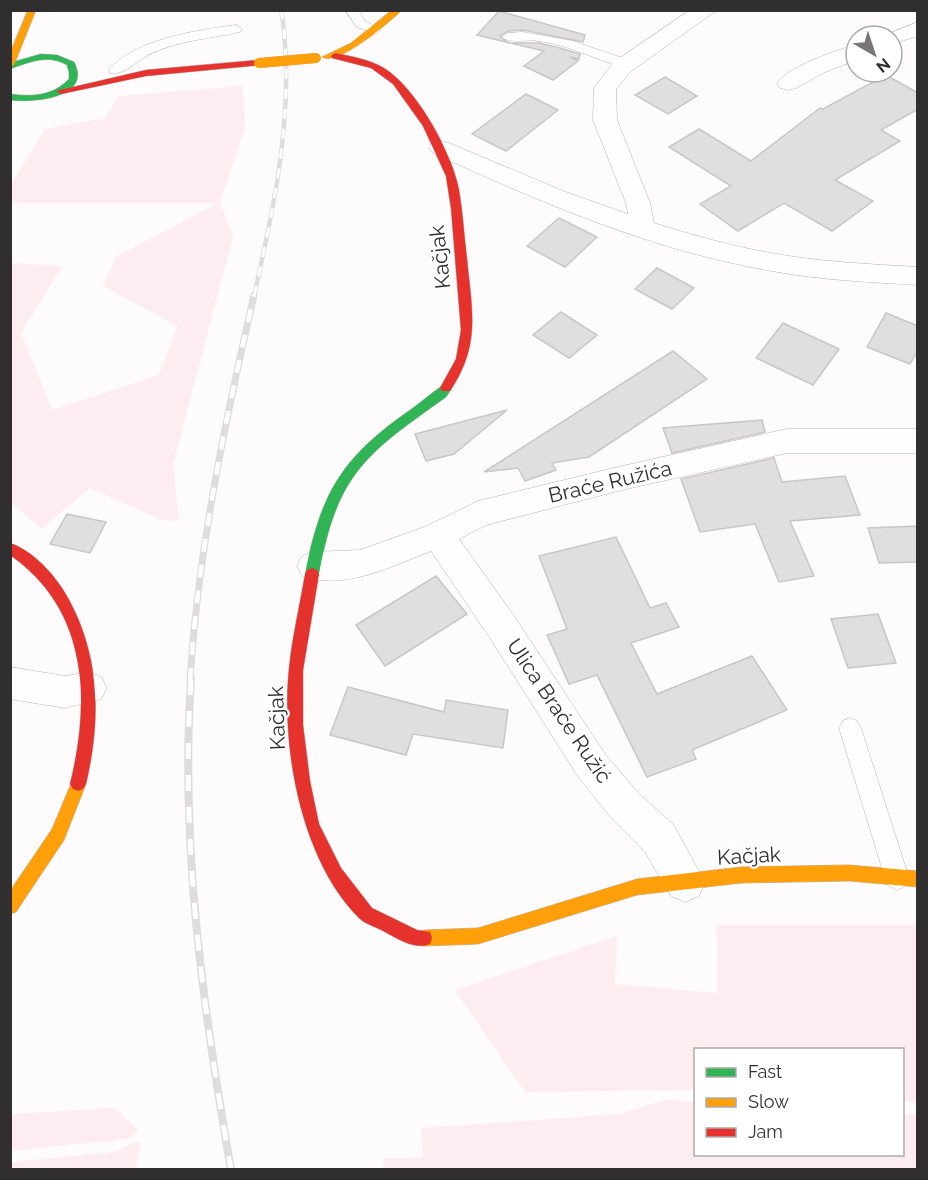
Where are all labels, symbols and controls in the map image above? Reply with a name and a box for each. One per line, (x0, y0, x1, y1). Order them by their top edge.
north arrow (844, 24, 904, 84)
text: N (872, 54, 894, 76)
street label: Kačjak (424, 224, 455, 290)
street label: Braće Ružića (546, 455, 674, 508)
street label: Ulica Braće Ružić (502, 634, 617, 788)
street label: Kačjak (263, 686, 290, 750)
street label: Kačjak (716, 841, 781, 870)
legend (694, 1048, 904, 1156)
text: Fast (748, 1061, 782, 1082)
text: Slow (748, 1091, 789, 1112)
text: Jam (748, 1121, 783, 1142)

